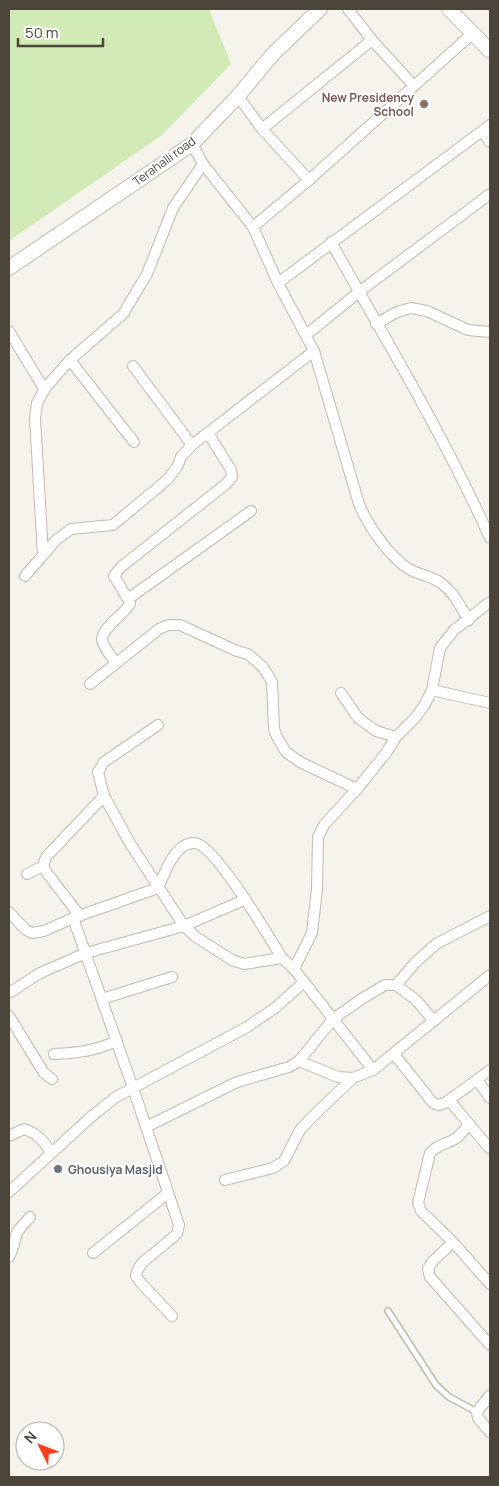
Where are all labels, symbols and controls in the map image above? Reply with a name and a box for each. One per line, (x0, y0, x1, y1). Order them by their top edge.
scale bar (18, 15, 102, 47)
text: 50 m (25, 22, 59, 43)
place label: New Presidency School (322, 89, 414, 120)
marker: New Presidency School (418, 98, 430, 110)
street label: Terahalli road (129, 132, 199, 190)
place label: Ghousiya Masjid (68, 1161, 163, 1178)
marker: Ghousiya Masjid (52, 1163, 64, 1175)
north arrow (15, 1421, 65, 1471)
text: N (20, 1427, 40, 1447)

